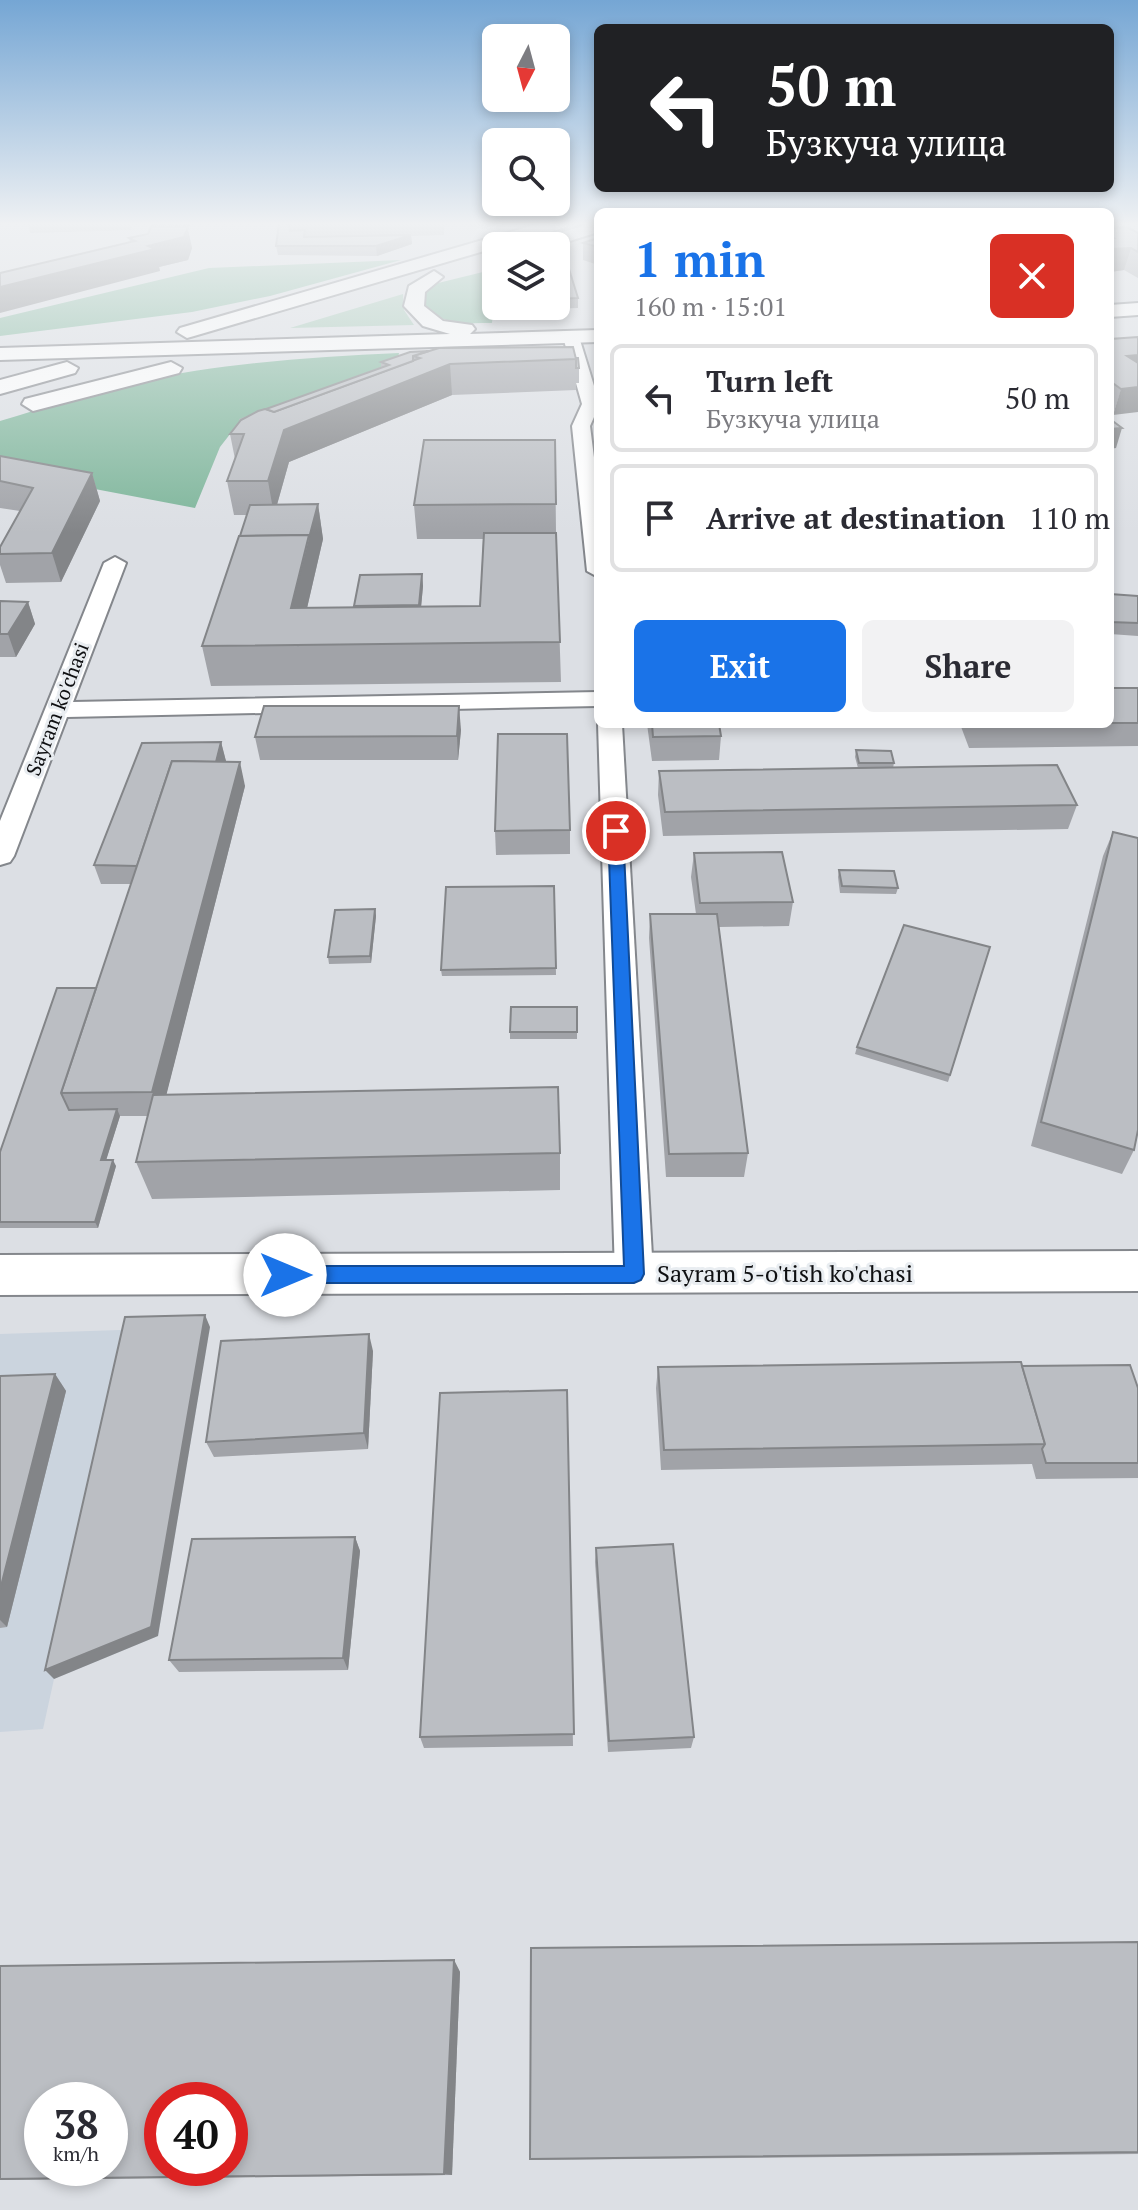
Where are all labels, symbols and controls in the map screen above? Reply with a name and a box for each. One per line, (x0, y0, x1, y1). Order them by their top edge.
north arrow (482, 24, 570, 112)
map controls (482, 24, 570, 320)
text: 50 m (766, 48, 896, 122)
icon: left (634, 56, 738, 160)
text: Бузкуча улица (766, 119, 1007, 166)
button: search (482, 128, 570, 216)
text: 1 min (634, 227, 765, 291)
button: layers (482, 232, 570, 320)
button: close (990, 234, 1074, 318)
text: 160 m · 15:01 (634, 289, 787, 323)
text: Turn left (706, 361, 833, 401)
icon: left (638, 376, 682, 420)
text: 50 m (1005, 378, 1070, 418)
text: Бузкуча улица (706, 401, 880, 435)
icon: arrive (638, 496, 682, 540)
text: Arrive at destination (706, 498, 1005, 538)
text: 110 m (1029, 498, 1110, 538)
button: Exit (634, 620, 846, 712)
button: Share (862, 620, 1074, 712)
street label: Sayram ko'chasi (19, 639, 95, 779)
pin (582, 797, 650, 865)
icon: arrive (594, 809, 638, 853)
position arrow (243, 1233, 327, 1317)
street label: Sayram 5-o'tish ko'chasi (657, 1257, 913, 1289)
speed limit sign: 40 (144, 2082, 248, 2186)
text: 38 (53, 2097, 99, 2150)
text: km/h (53, 2140, 99, 2167)

